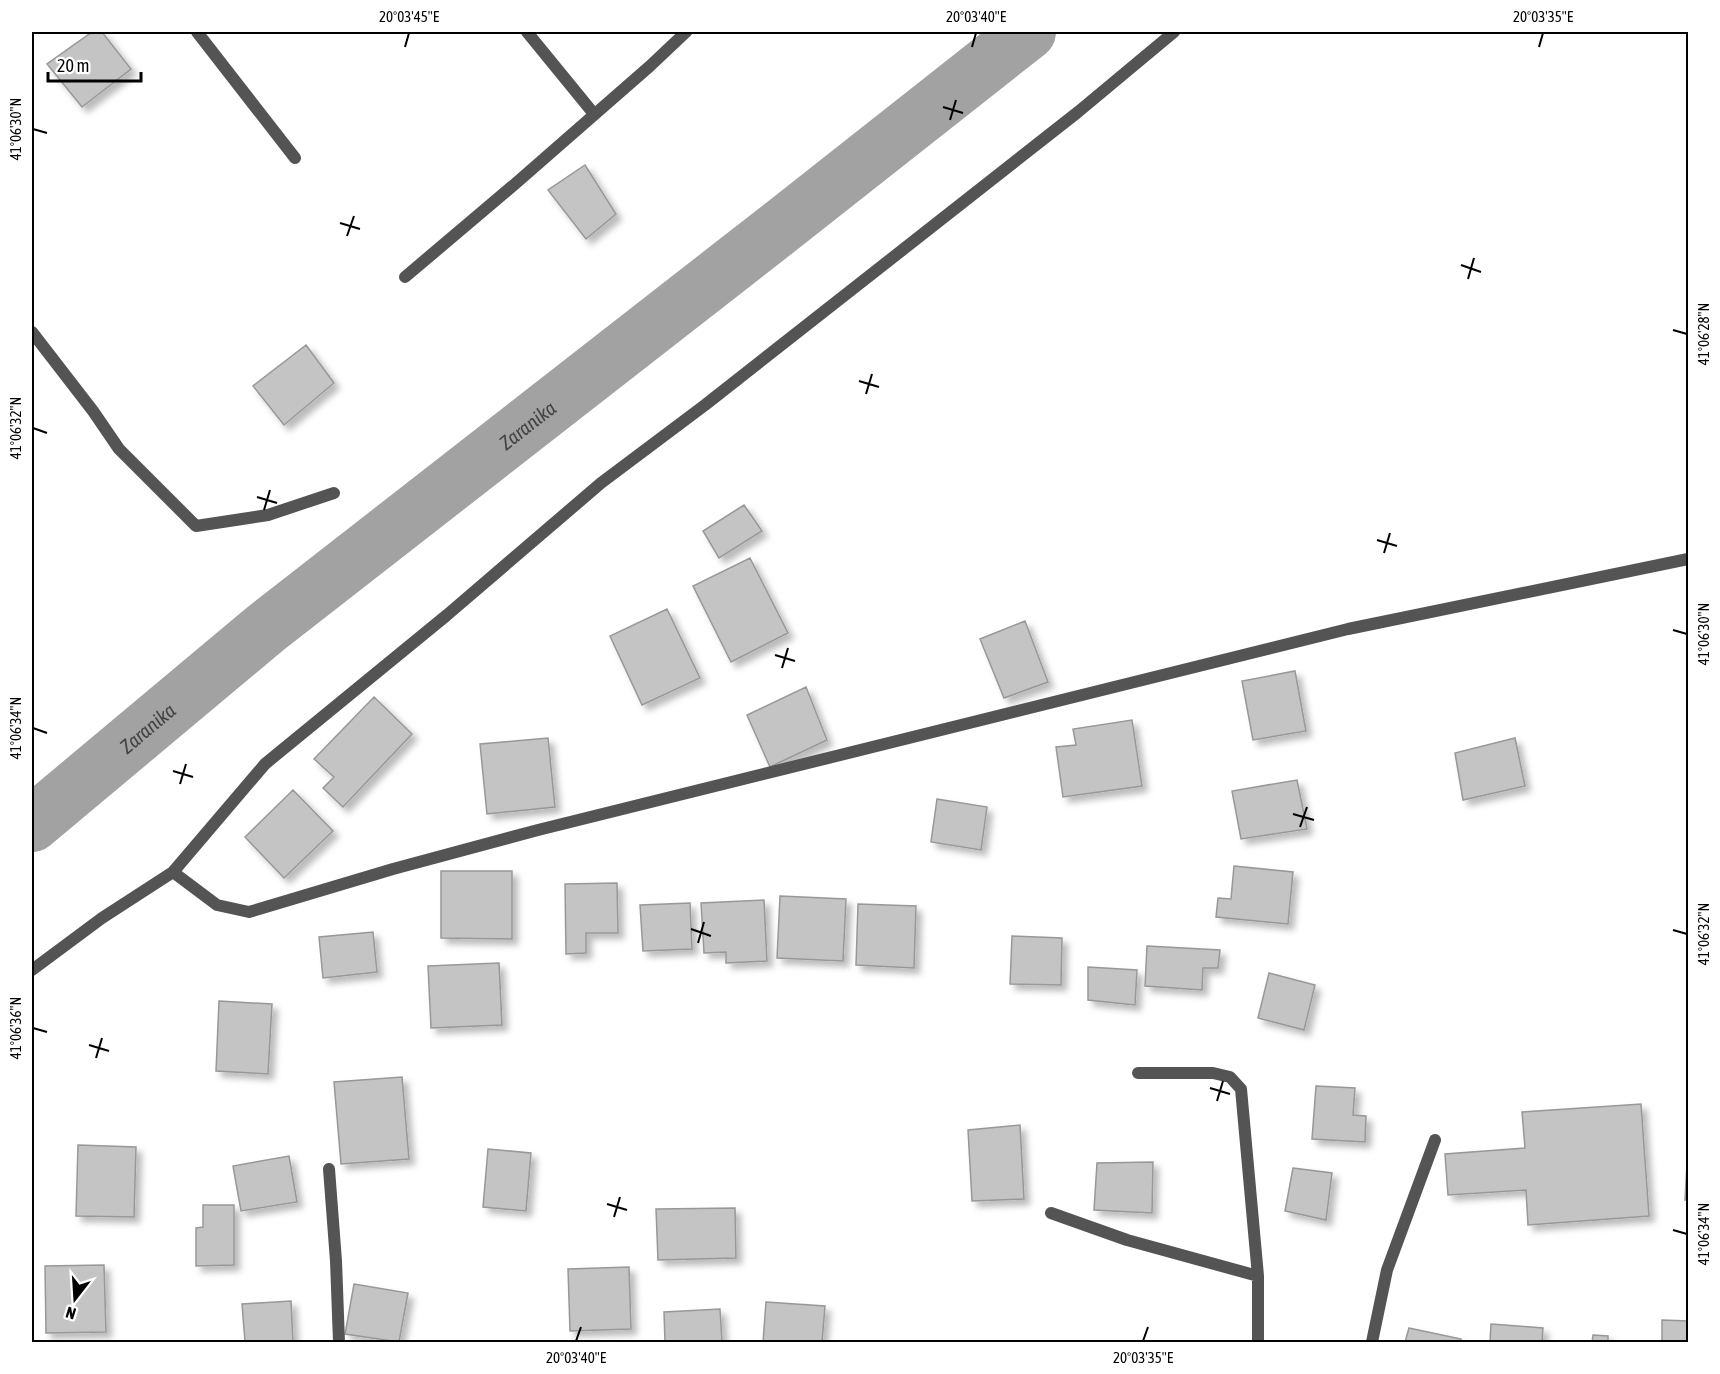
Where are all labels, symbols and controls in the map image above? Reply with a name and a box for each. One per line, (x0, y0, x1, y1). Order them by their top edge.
text: 20°03'45"E (379, 8, 440, 25)
text: 20°03'40"E (946, 8, 1007, 25)
text: 20°03'35"E (1513, 8, 1574, 25)
scale bar (48, 45, 141, 83)
text: 20 m (57, 55, 89, 76)
text: 41°06'30"N (7, 98, 24, 160)
text: 41°06'28"N (1695, 303, 1712, 365)
water label: Zaranika (494, 396, 560, 454)
text: 41°06'32"N (7, 397, 24, 459)
text: 41°06'30"N (1695, 603, 1712, 665)
text: 41°06'34"N (7, 697, 24, 759)
water label: Zaranika (115, 698, 179, 757)
text: 41°06'32"N (1695, 903, 1712, 965)
text: 41°06'36"N (7, 997, 24, 1059)
text: 41°06'34"N (1695, 1203, 1712, 1265)
north arrow (45, 1269, 105, 1329)
text: N (63, 1303, 78, 1323)
text: 20°03'40"E (546, 1349, 607, 1366)
text: 20°03'35"E (1113, 1349, 1174, 1366)

